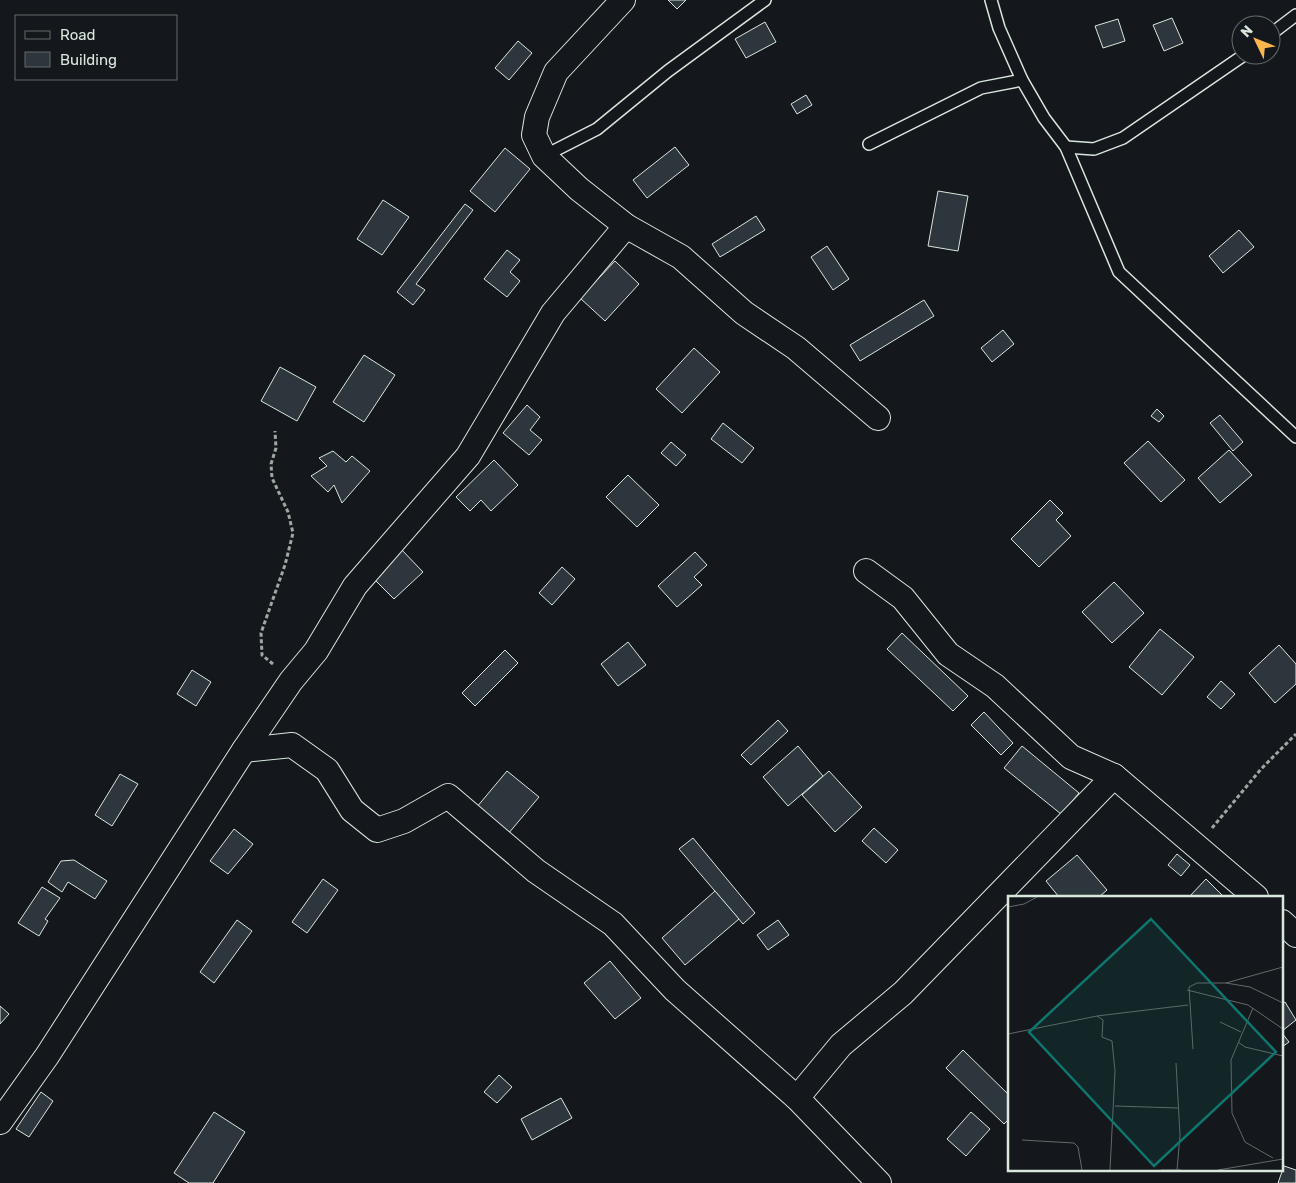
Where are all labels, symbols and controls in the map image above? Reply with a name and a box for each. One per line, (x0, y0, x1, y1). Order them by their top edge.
legend (15, 15, 178, 80)
north arrow (1231, 15, 1281, 65)
text: N (1237, 22, 1257, 41)
text: Road (60, 26, 96, 44)
text: Building (60, 51, 117, 69)
inset map (1008, 896, 1284, 1170)

